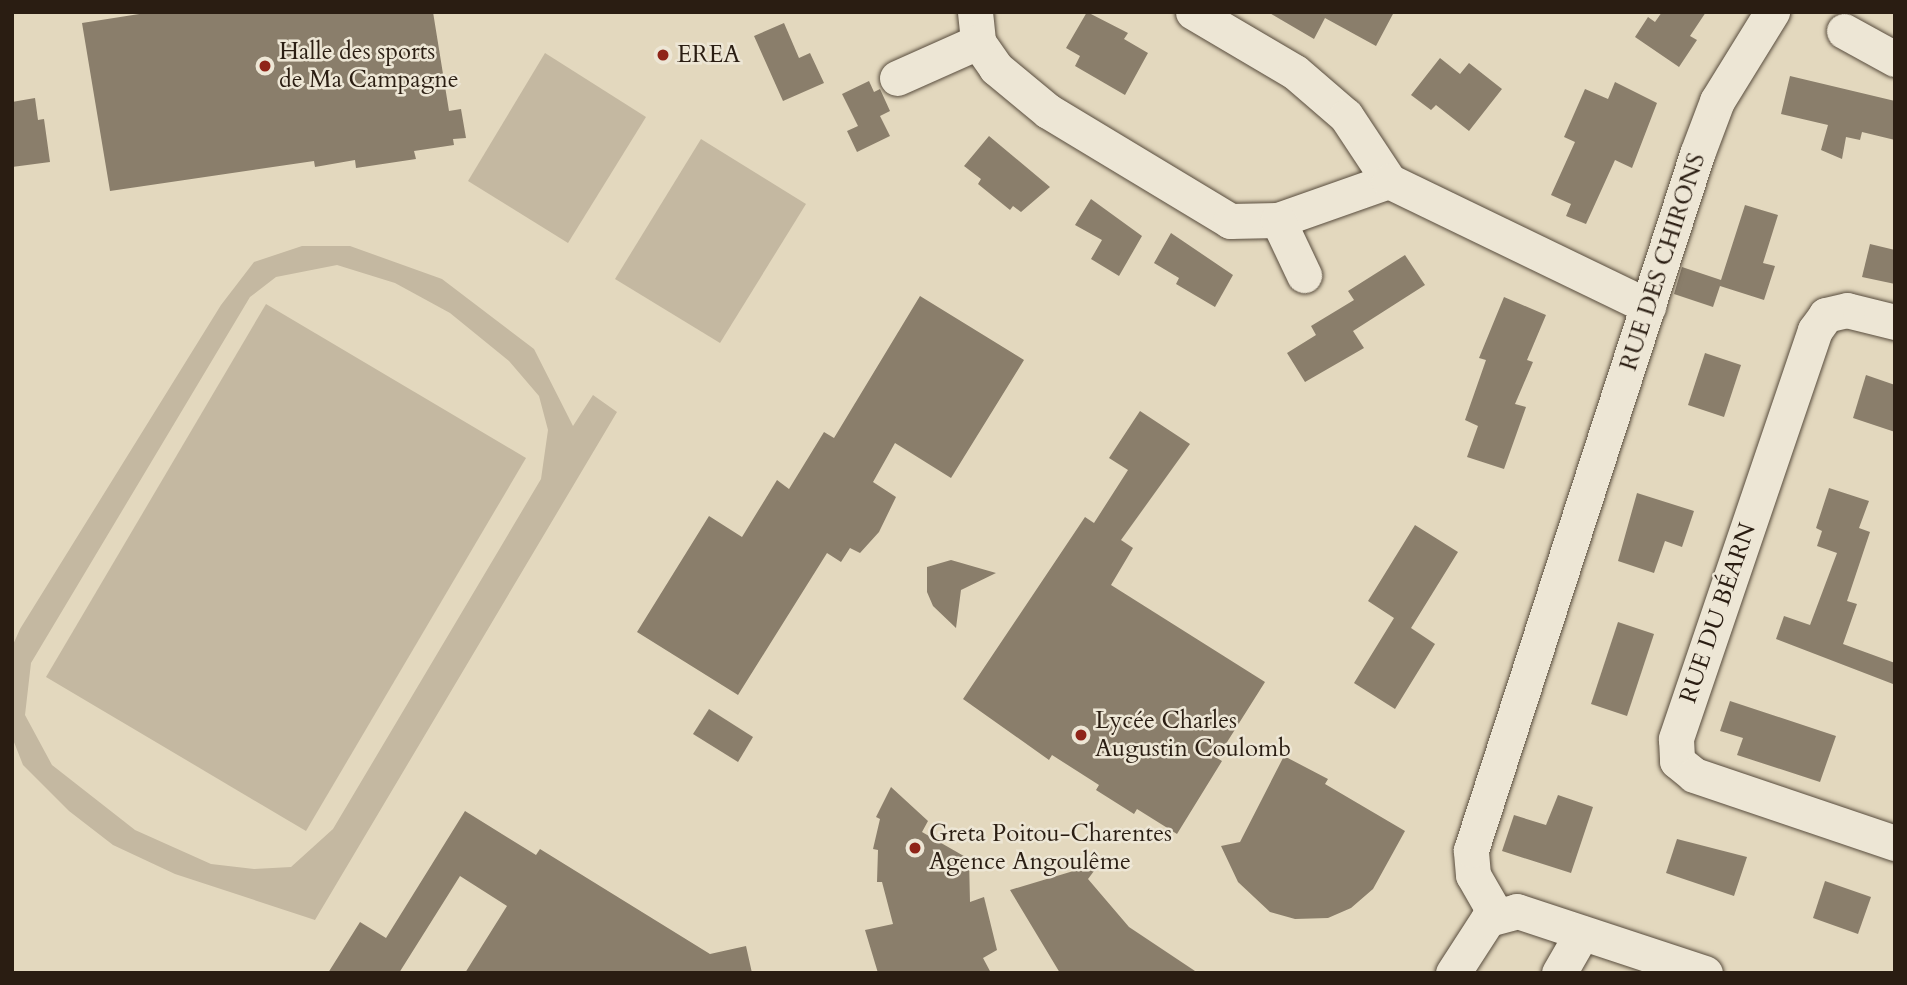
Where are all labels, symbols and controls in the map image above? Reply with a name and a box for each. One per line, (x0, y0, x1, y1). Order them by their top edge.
place label: Halle des sports de Ma Campagne (279, 38, 459, 94)
place label: EREA (677, 41, 740, 69)
marker: EREA (655, 47, 671, 63)
marker: Halle des sports de Ma Campagne (257, 58, 273, 74)
street label: RUE DES CHIRONS (1614, 150, 1712, 374)
street label: RUE DU BÉARN (1674, 519, 1762, 707)
place label: Lycée Charles Augustin Coulomb (1095, 707, 1291, 763)
marker: Lycée Charles Augustin Coulomb (1073, 727, 1089, 743)
place label: Greta Poitou-Charentes Agence Angoulême (929, 820, 1172, 876)
marker: Greta Poitou-Charentes Agence Angoulême (907, 840, 923, 856)

